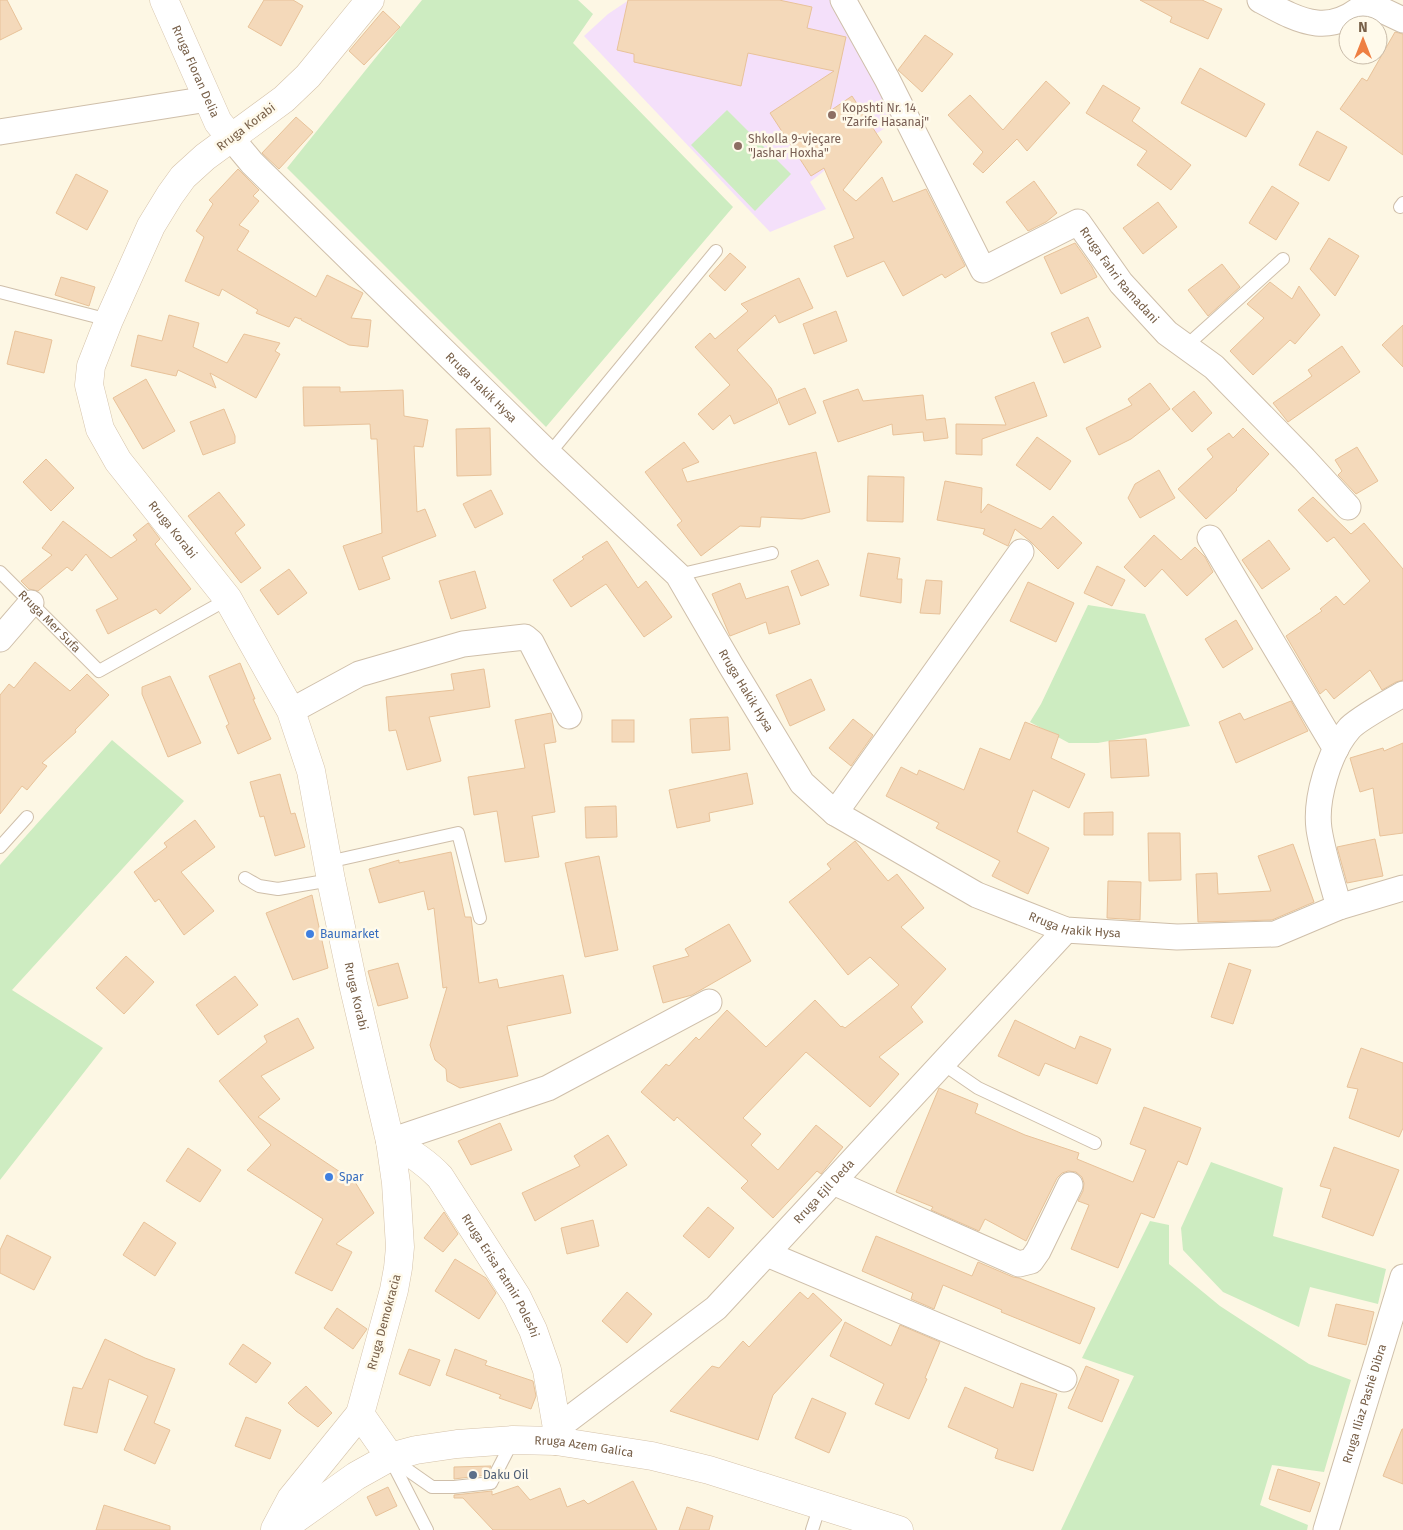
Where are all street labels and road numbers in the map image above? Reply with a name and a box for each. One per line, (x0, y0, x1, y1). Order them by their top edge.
street label: Rruga Floran Delia (169, 23, 222, 120)
street label: Rruga Korabi (214, 100, 278, 154)
street label: Rruga Fahri Ramadani (1077, 224, 1162, 326)
street label: Rruga Hakik Hysa (443, 350, 520, 425)
street label: Rruga Korabi (146, 498, 200, 561)
street label: Rruga Mer Sufa (15, 587, 83, 655)
street label: Rruga Hakik Hysa (716, 647, 776, 735)
street label: Rruga Hakik Hysa (1027, 909, 1121, 940)
street label: Rruga Korabi (342, 961, 371, 1032)
street label: Rruga Ejll Deda (791, 1156, 857, 1227)
street label: Rruga Erisa Fatmir Poleshi (459, 1211, 542, 1339)
street label: Rruga Demokracia (364, 1273, 404, 1371)
street label: Rruga Iliaz Pashë Dibra (1340, 1342, 1389, 1465)
street label: Rruga Azem Galica (534, 1433, 634, 1460)

